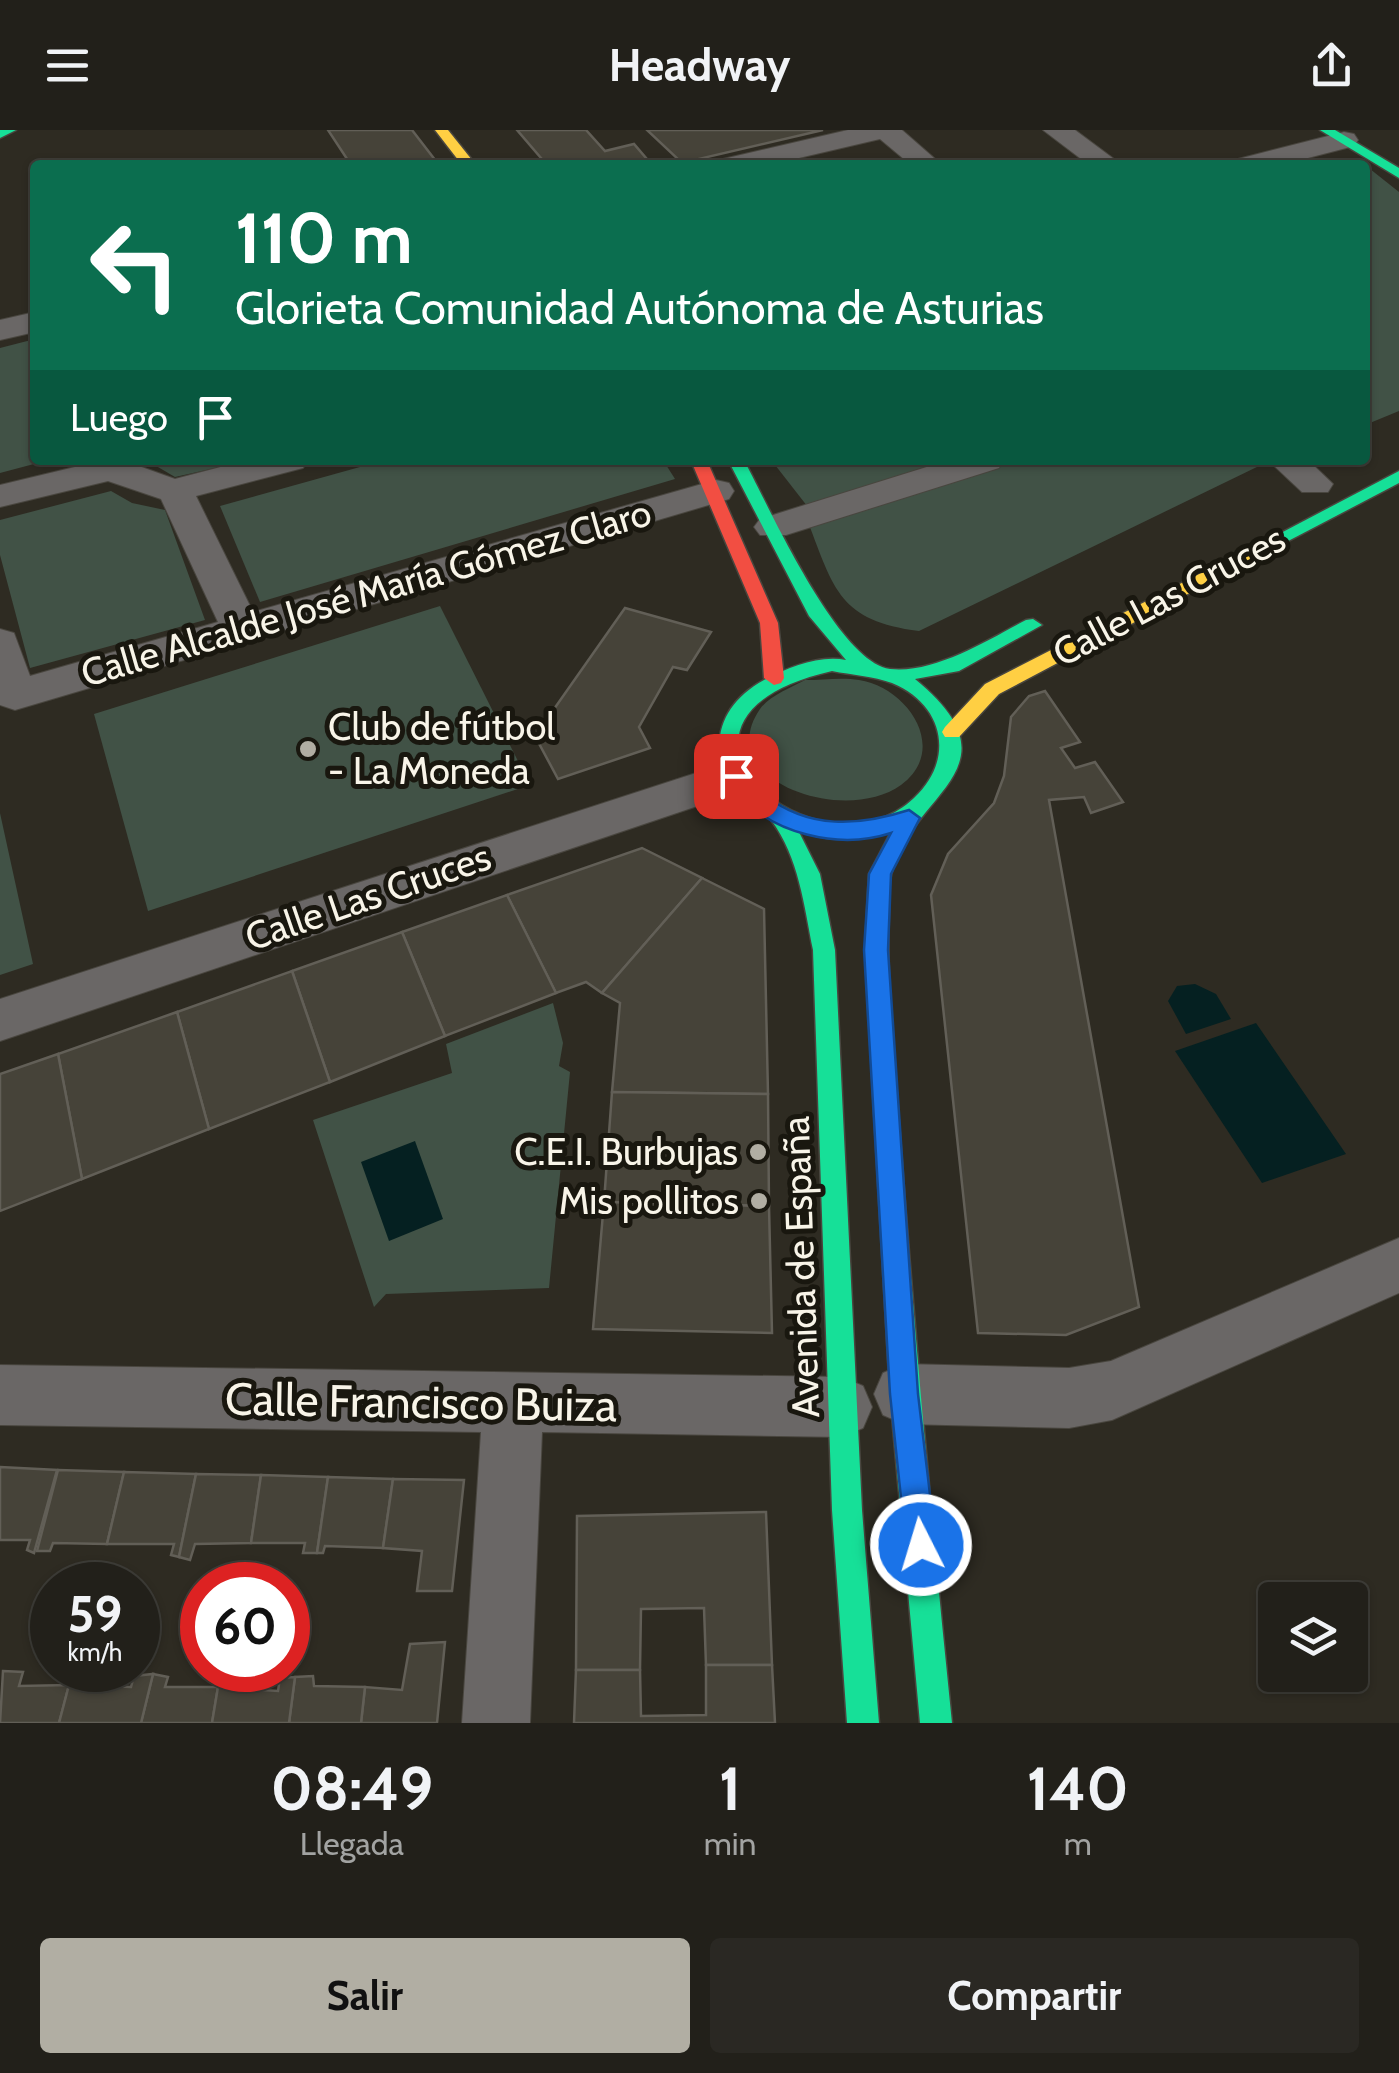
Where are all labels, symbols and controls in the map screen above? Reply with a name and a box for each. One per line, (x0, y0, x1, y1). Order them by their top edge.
icon: menu (40, 38, 95, 93)
text: Headway (609, 38, 790, 92)
icon: share (1304, 38, 1359, 93)
text: 110 m (235, 195, 413, 281)
icon: left (70, 200, 200, 330)
text: Glorieta Comunidad Autónoma de Asturias (235, 281, 1044, 335)
icon: arrive (188, 390, 243, 445)
text: Luego (70, 394, 168, 441)
street label: Calle Alcalde José María Gómez Claro (75, 489, 656, 697)
street label: Calle Las Cruces (1045, 515, 1293, 676)
place label: Club de fútbol - La Moneda (328, 703, 555, 794)
pin (694, 734, 779, 819)
marker: Club de fútbol - La Moneda (297, 738, 319, 760)
icon: arrive (709, 749, 764, 804)
street label: Calle Las Cruces (239, 833, 497, 960)
street label: Avenida de España (772, 1115, 829, 1419)
place label: C.E.I. Burbujas (514, 1128, 738, 1175)
marker: C.E.I. Burbujas (747, 1141, 769, 1163)
place label: Mis pollitos (559, 1177, 739, 1224)
marker: Mis pollitos (748, 1190, 770, 1212)
street label: Calle Francisco Buiza (225, 1372, 618, 1432)
position arrow (869, 1493, 973, 1597)
speed limit sign: 60 (180, 1562, 310, 1692)
map controls (1258, 1582, 1368, 1692)
button: layers (1258, 1582, 1368, 1692)
text: 59 (68, 1584, 122, 1645)
text: km/h (68, 1637, 122, 1667)
text: 08:49 (270, 1752, 433, 1825)
text: 1 (719, 1752, 741, 1825)
text: 140 (1027, 1752, 1129, 1825)
text: Llegada (300, 1824, 404, 1863)
text: min (704, 1824, 756, 1863)
text: m (1064, 1824, 1092, 1863)
button: Salir (40, 1938, 690, 2053)
button: Compartir (710, 1938, 1359, 2053)

